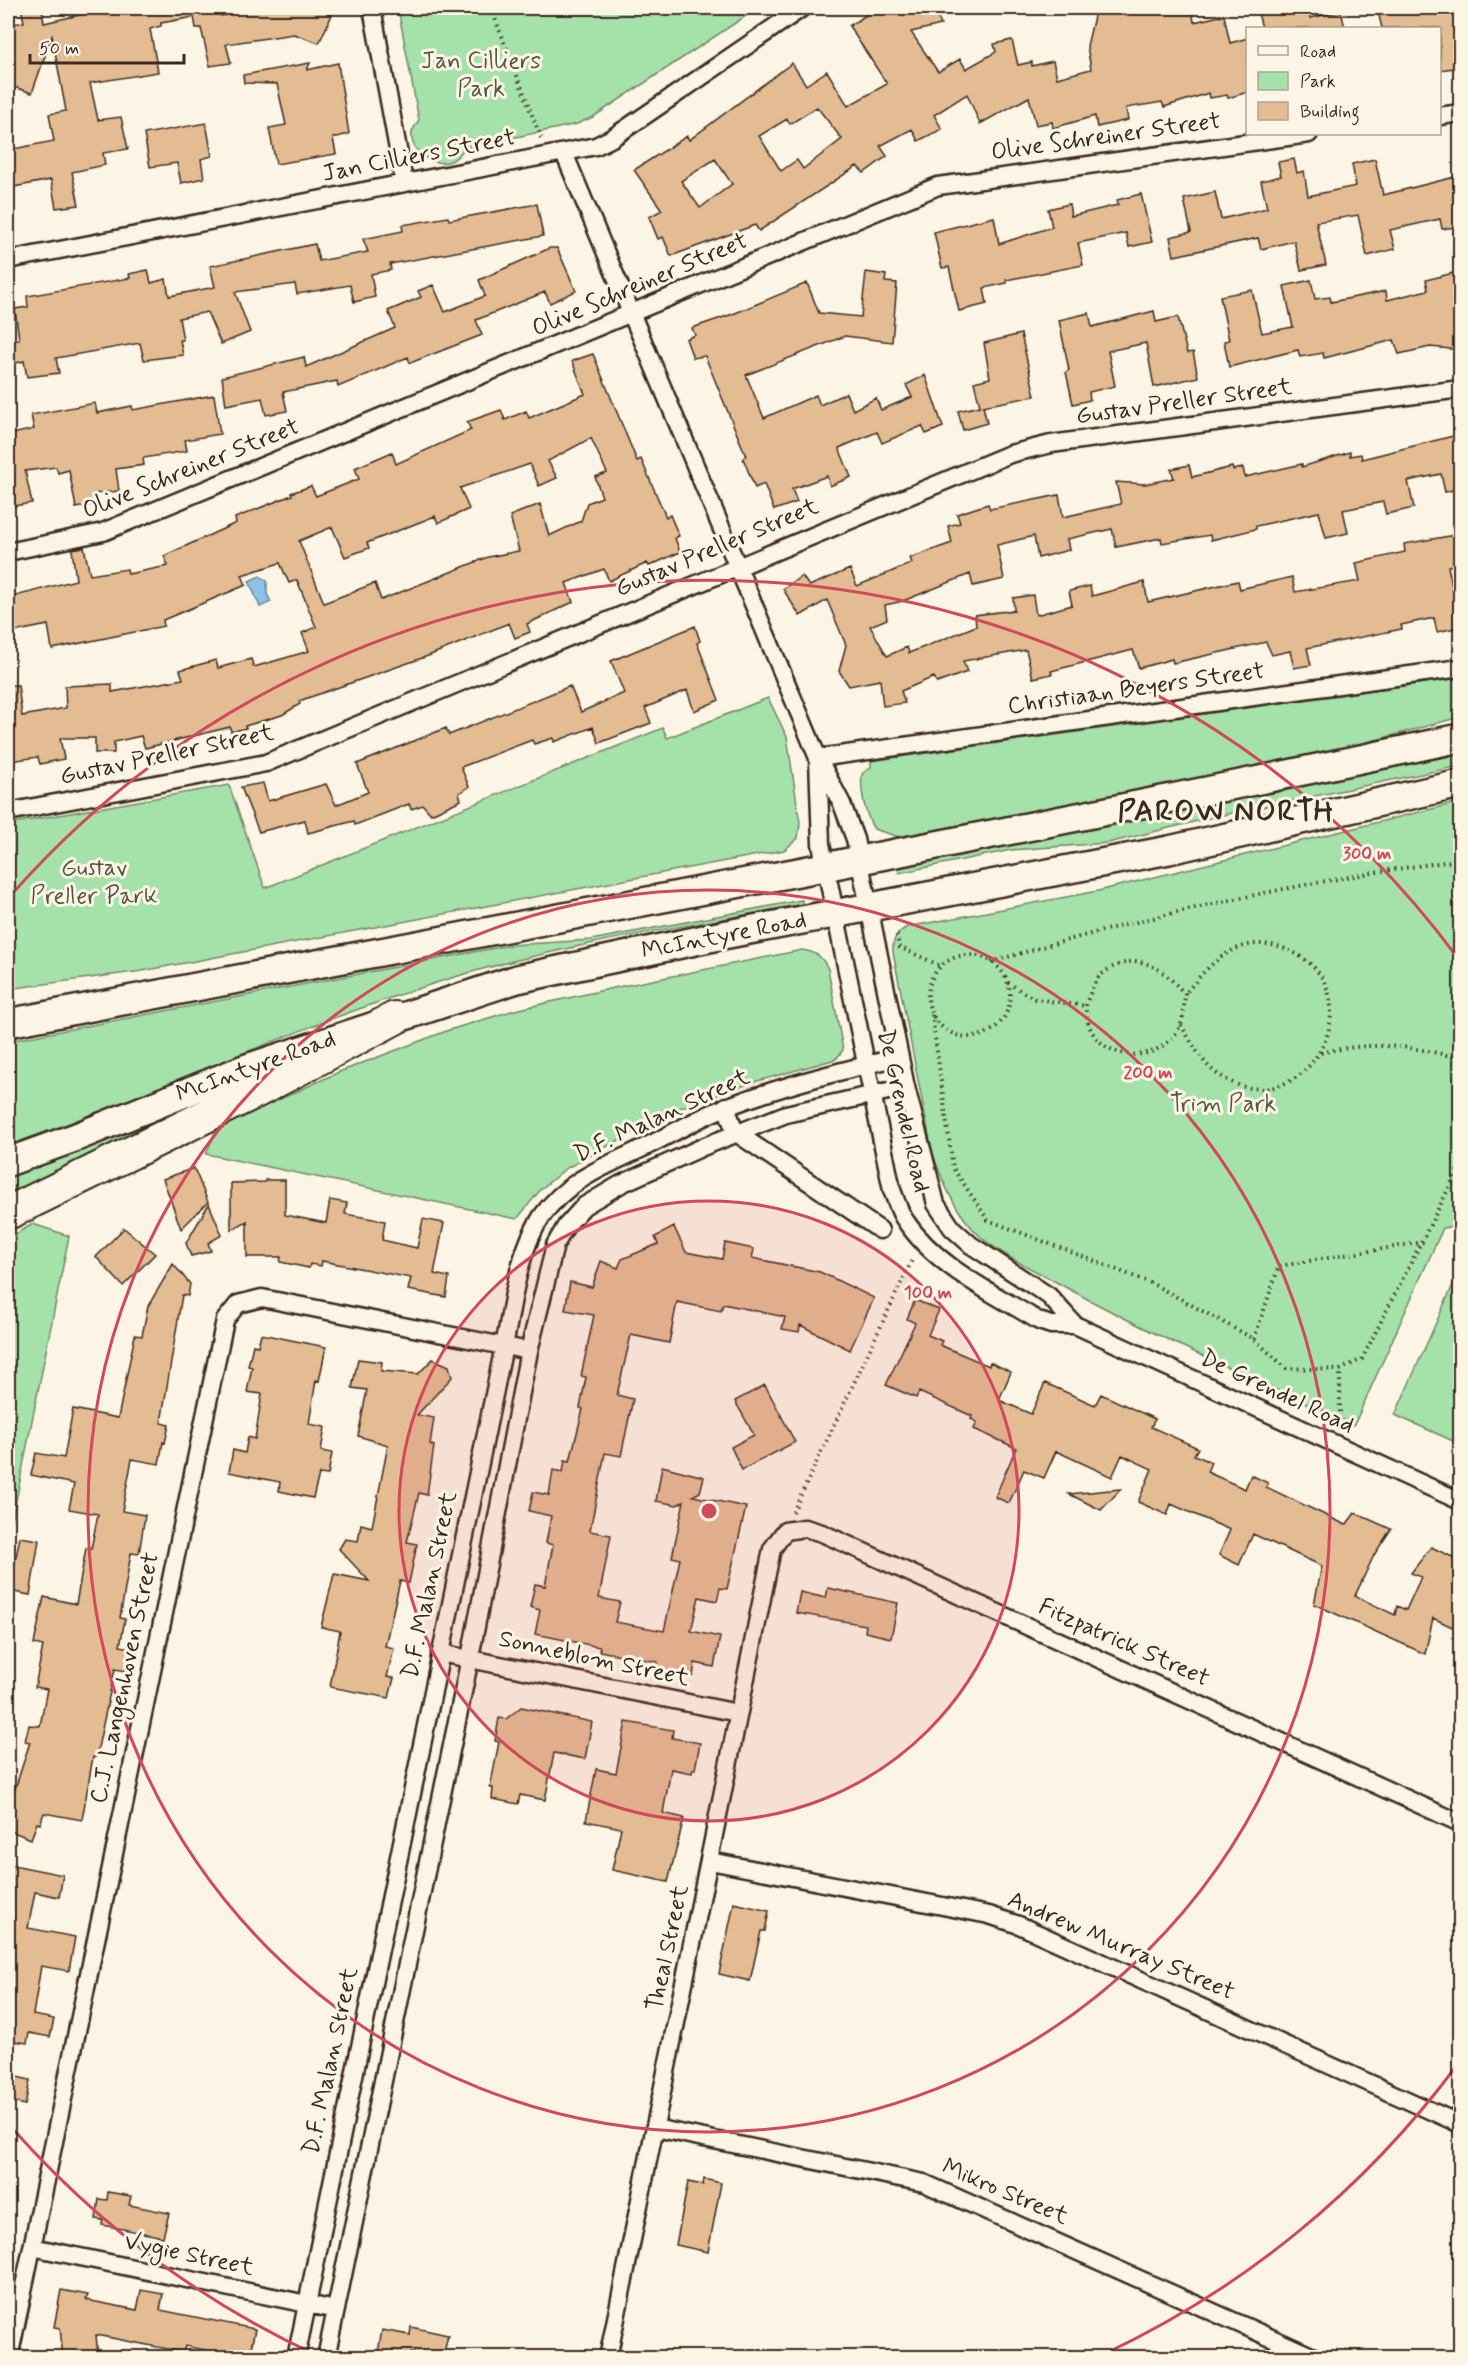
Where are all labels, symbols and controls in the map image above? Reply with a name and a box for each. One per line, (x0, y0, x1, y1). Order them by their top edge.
scale bar (30, 27, 184, 65)
legend (1246, 27, 1441, 135)
text: 50 m (39, 37, 79, 61)
text: Road (1300, 40, 1336, 64)
park label: Jan Cilliers Park (421, 46, 541, 105)
text: Park (1300, 70, 1336, 94)
text: Building (1300, 100, 1360, 126)
street label: Olive Schreiner Street (989, 106, 1223, 168)
street label: Jan Cilliers Street (320, 122, 518, 190)
street label: Olive Schreiner Street (527, 226, 753, 344)
street label: Gustav Preller Street (1074, 372, 1294, 432)
street label: Olive Schreiner Street (78, 411, 304, 527)
street label: Gustav Preller Street (611, 491, 823, 605)
street label: Christiaan Beyers Street (1006, 656, 1266, 722)
street label: Gustav Preller Street (57, 717, 277, 793)
district label: PAROW NORTH (1117, 792, 1335, 831)
text: 300 m (1343, 842, 1391, 866)
park label: Gustav Preller Park (30, 853, 158, 912)
street label: McIntyre Road (639, 905, 809, 967)
street label: McIntyre Road (172, 1024, 340, 1110)
street label: De Grendel Road (869, 1026, 937, 1196)
text: 200 m (1123, 1061, 1173, 1085)
street label: D.F. Malan Street (569, 1062, 755, 1170)
park label: Trim Park (1170, 1089, 1276, 1120)
text: 100 m (904, 1281, 952, 1305)
street label: De Grendel Road (1195, 1343, 1359, 1441)
street label: D.F. Malan Street (395, 1489, 465, 1681)
centre of rings (699, 1501, 719, 1521)
street label: C.J. Langenhoven Street (83, 1550, 169, 1807)
street label: Fitzpatrick Street (1034, 1591, 1214, 1695)
street label: Sonneblom Street (496, 1624, 692, 1694)
street label: Theal Street (640, 1882, 696, 2014)
street label: Andrew Murray Street (1003, 1884, 1239, 2008)
street label: D.F. Malan Street (296, 1965, 366, 2157)
street label: Mikro Street (937, 2151, 1073, 2233)
street label: Vygie Street (121, 2226, 257, 2286)

